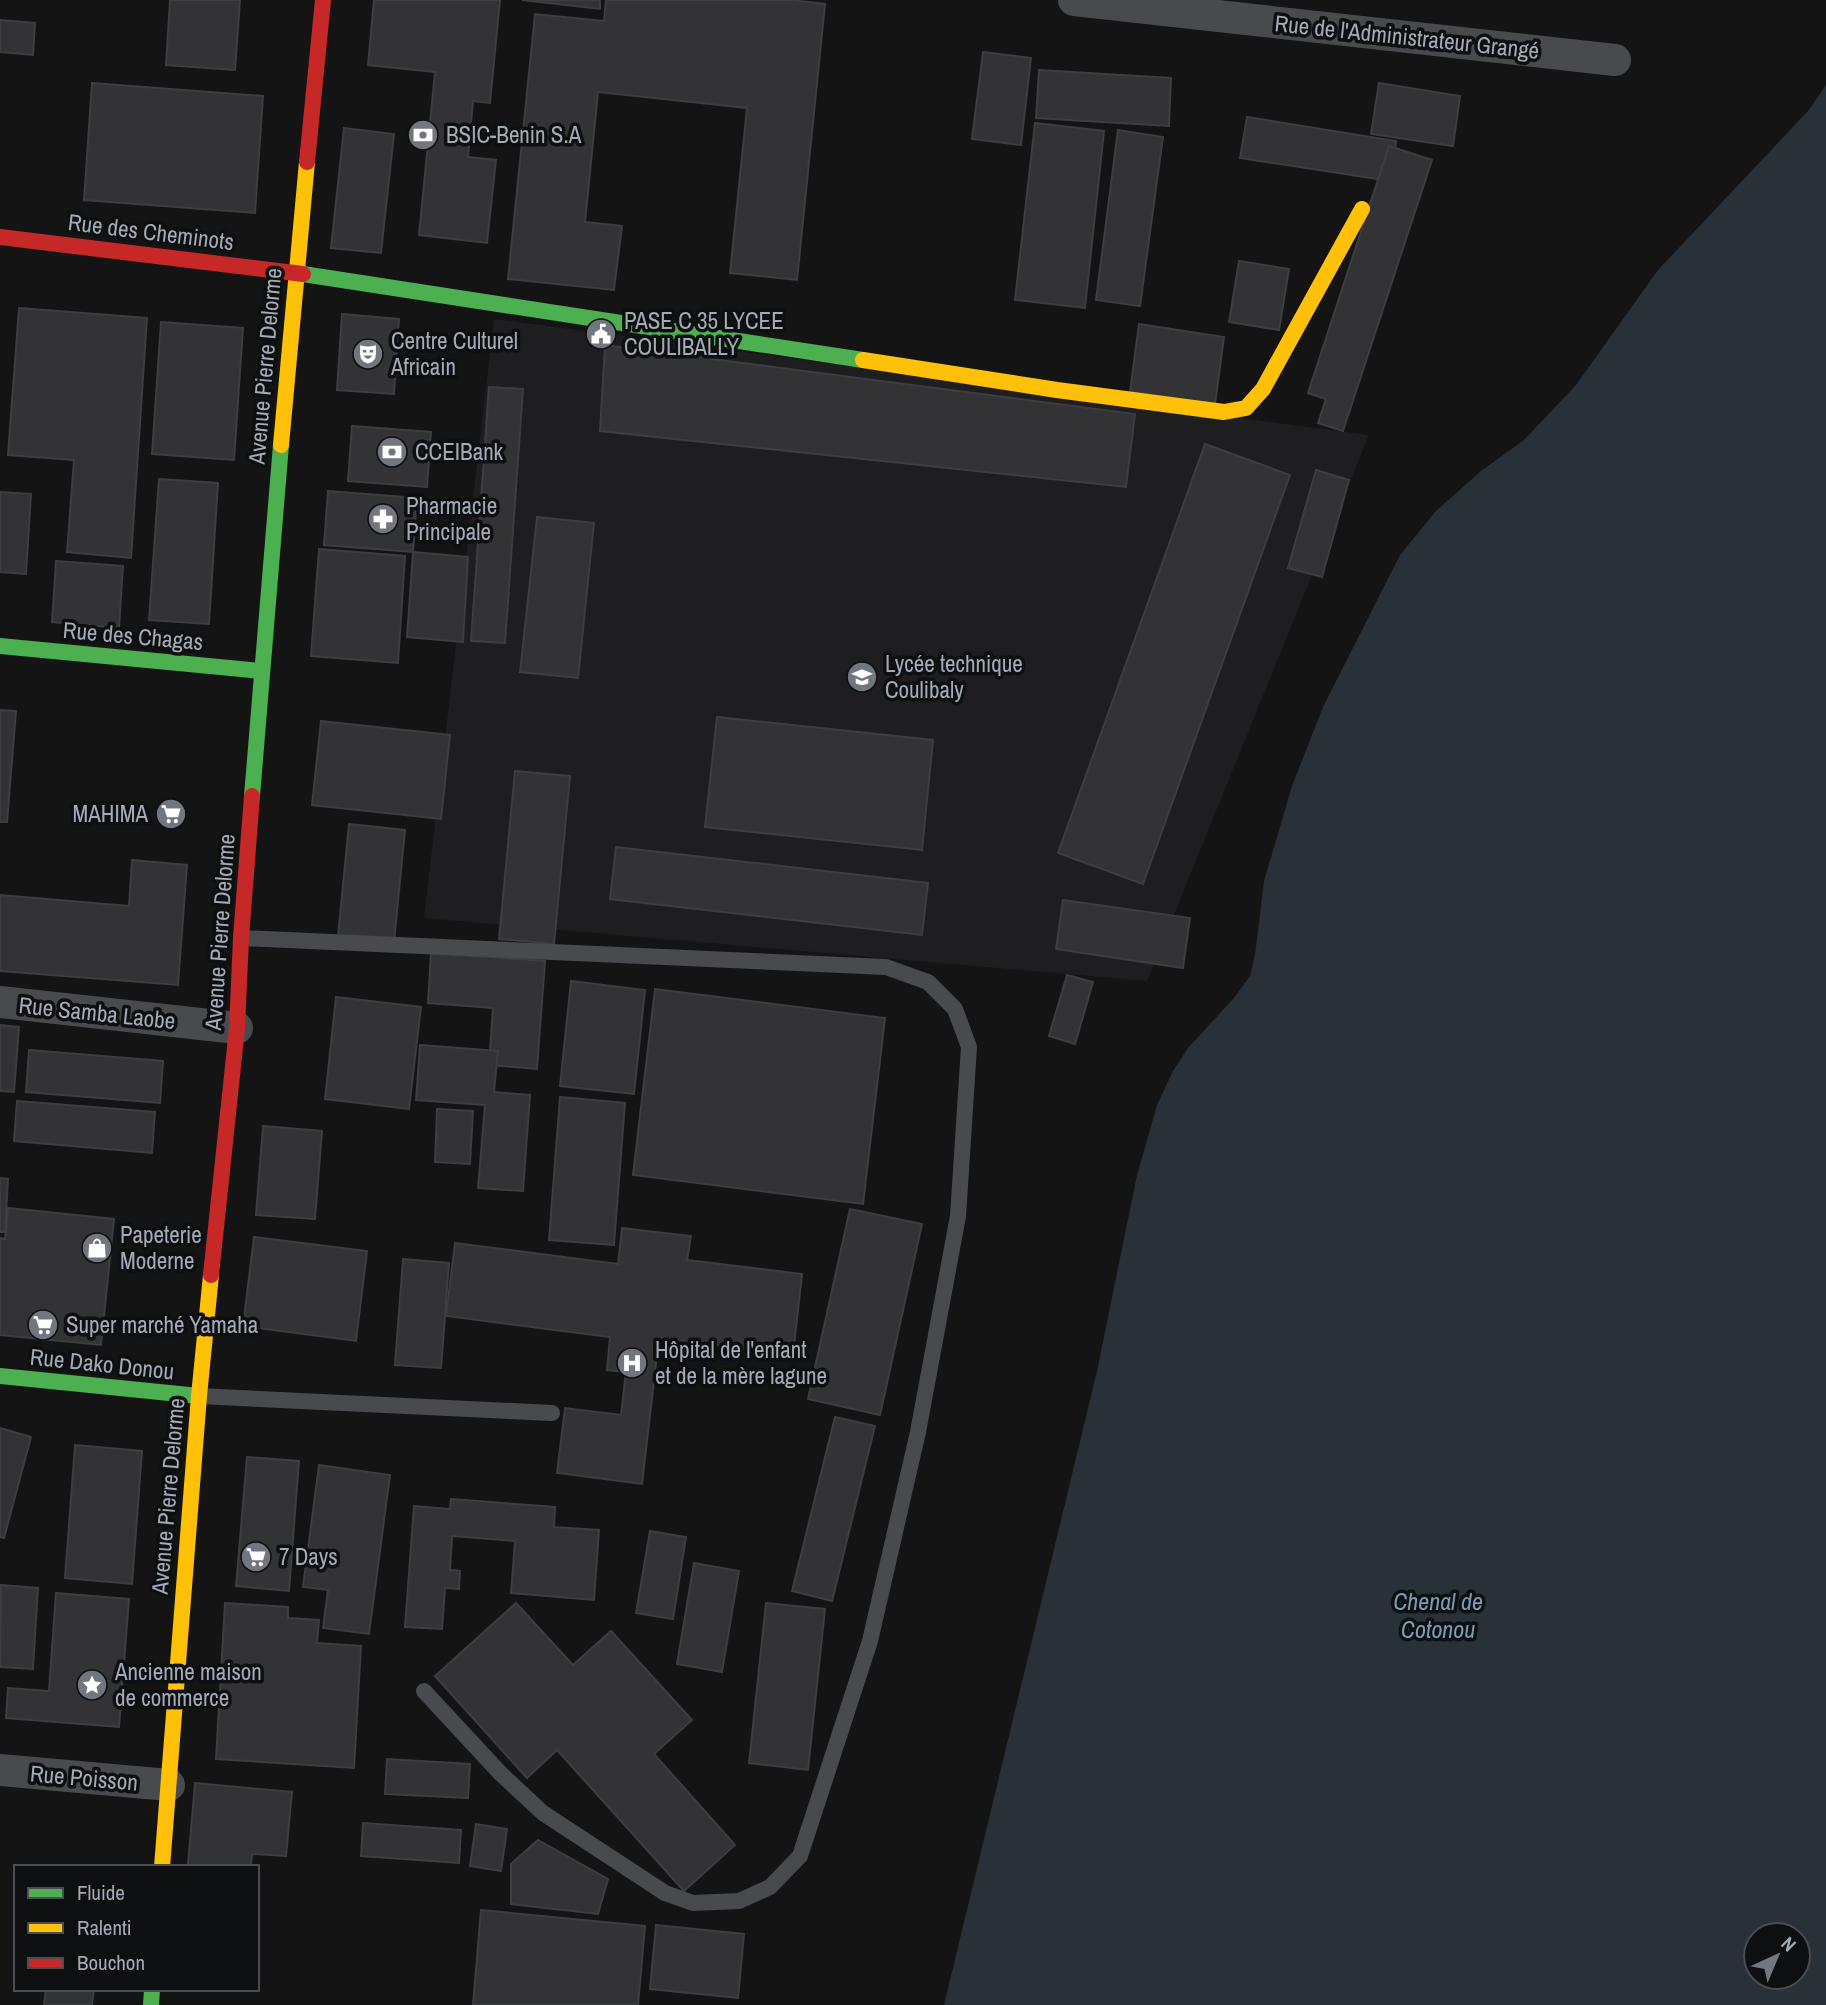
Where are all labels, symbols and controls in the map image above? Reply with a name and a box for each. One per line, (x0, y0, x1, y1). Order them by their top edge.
street label: Rue de l'Administrateur Grangé (1273, 7, 1541, 66)
bank icon: BSIC-Benin S.A (406, 118, 440, 152)
place label: BSIC-Benin S.A (446, 119, 582, 150)
street label: Rue des Cheminots (66, 206, 236, 257)
street label: Avenue Pierre Delorme (240, 267, 289, 466)
place label: PASE C 35 LYCEE COULIBALLY (624, 305, 784, 362)
public building icon: PASE C 35 LYCEE COULIBALLY (584, 317, 618, 351)
place label: Centre Culturel Africain (390, 325, 518, 382)
theatre icon: Centre Culturel Africain (351, 337, 385, 371)
bank icon: CCEIBank (375, 435, 409, 469)
place label: CCEIBank (415, 436, 504, 467)
place label: Pharmacie Principale (406, 490, 497, 547)
pharmacy icon: Pharmacie Principale (366, 502, 400, 536)
street label: Rue des Chagas (62, 614, 204, 657)
place label: Lycée technique Coulibaly (885, 648, 1023, 705)
school or university icon: Lycée technique Coulibaly (845, 660, 879, 694)
supermarket icon: MAHIMA (154, 797, 188, 831)
place label: MAHIMA (73, 798, 148, 829)
street label: Avenue Pierre Delorme (197, 833, 242, 1032)
street label: Rue Samba Laobe (17, 989, 177, 1036)
place label: Papeterie Moderne (120, 1219, 202, 1276)
shop icon: Papeterie Moderne (80, 1231, 114, 1265)
supermarket icon: Super marché Yamaha (26, 1308, 60, 1342)
place label: Super marché Yamaha (66, 1309, 259, 1340)
place label: Hôpital de l'enfant et de la mère lagune (655, 1334, 827, 1391)
street label: Rue Dako Donou (28, 1341, 176, 1386)
hospital icon: Hôpital de l'enfant et de la mère lagune (615, 1346, 649, 1380)
street label: Avenue Pierre Delorme (143, 1397, 192, 1596)
supermarket icon: 7 Days (239, 1540, 273, 1574)
place label: 7 Days (279, 1541, 338, 1572)
water label: Chenal de Cotonou (1393, 1585, 1483, 1645)
place label: Ancienne maison de commerce (114, 1656, 262, 1713)
place icon: Ancienne maison de commerce (75, 1668, 109, 1702)
street label: Rue Poisson (29, 1757, 139, 1798)
legend (14, 1865, 259, 1991)
text: Fluide (77, 1878, 125, 1907)
text: Ralenti (77, 1913, 132, 1942)
north arrow (1742, 1921, 1812, 1991)
text: N (1776, 1931, 1802, 1957)
text: Bouchon (77, 1948, 145, 1977)

